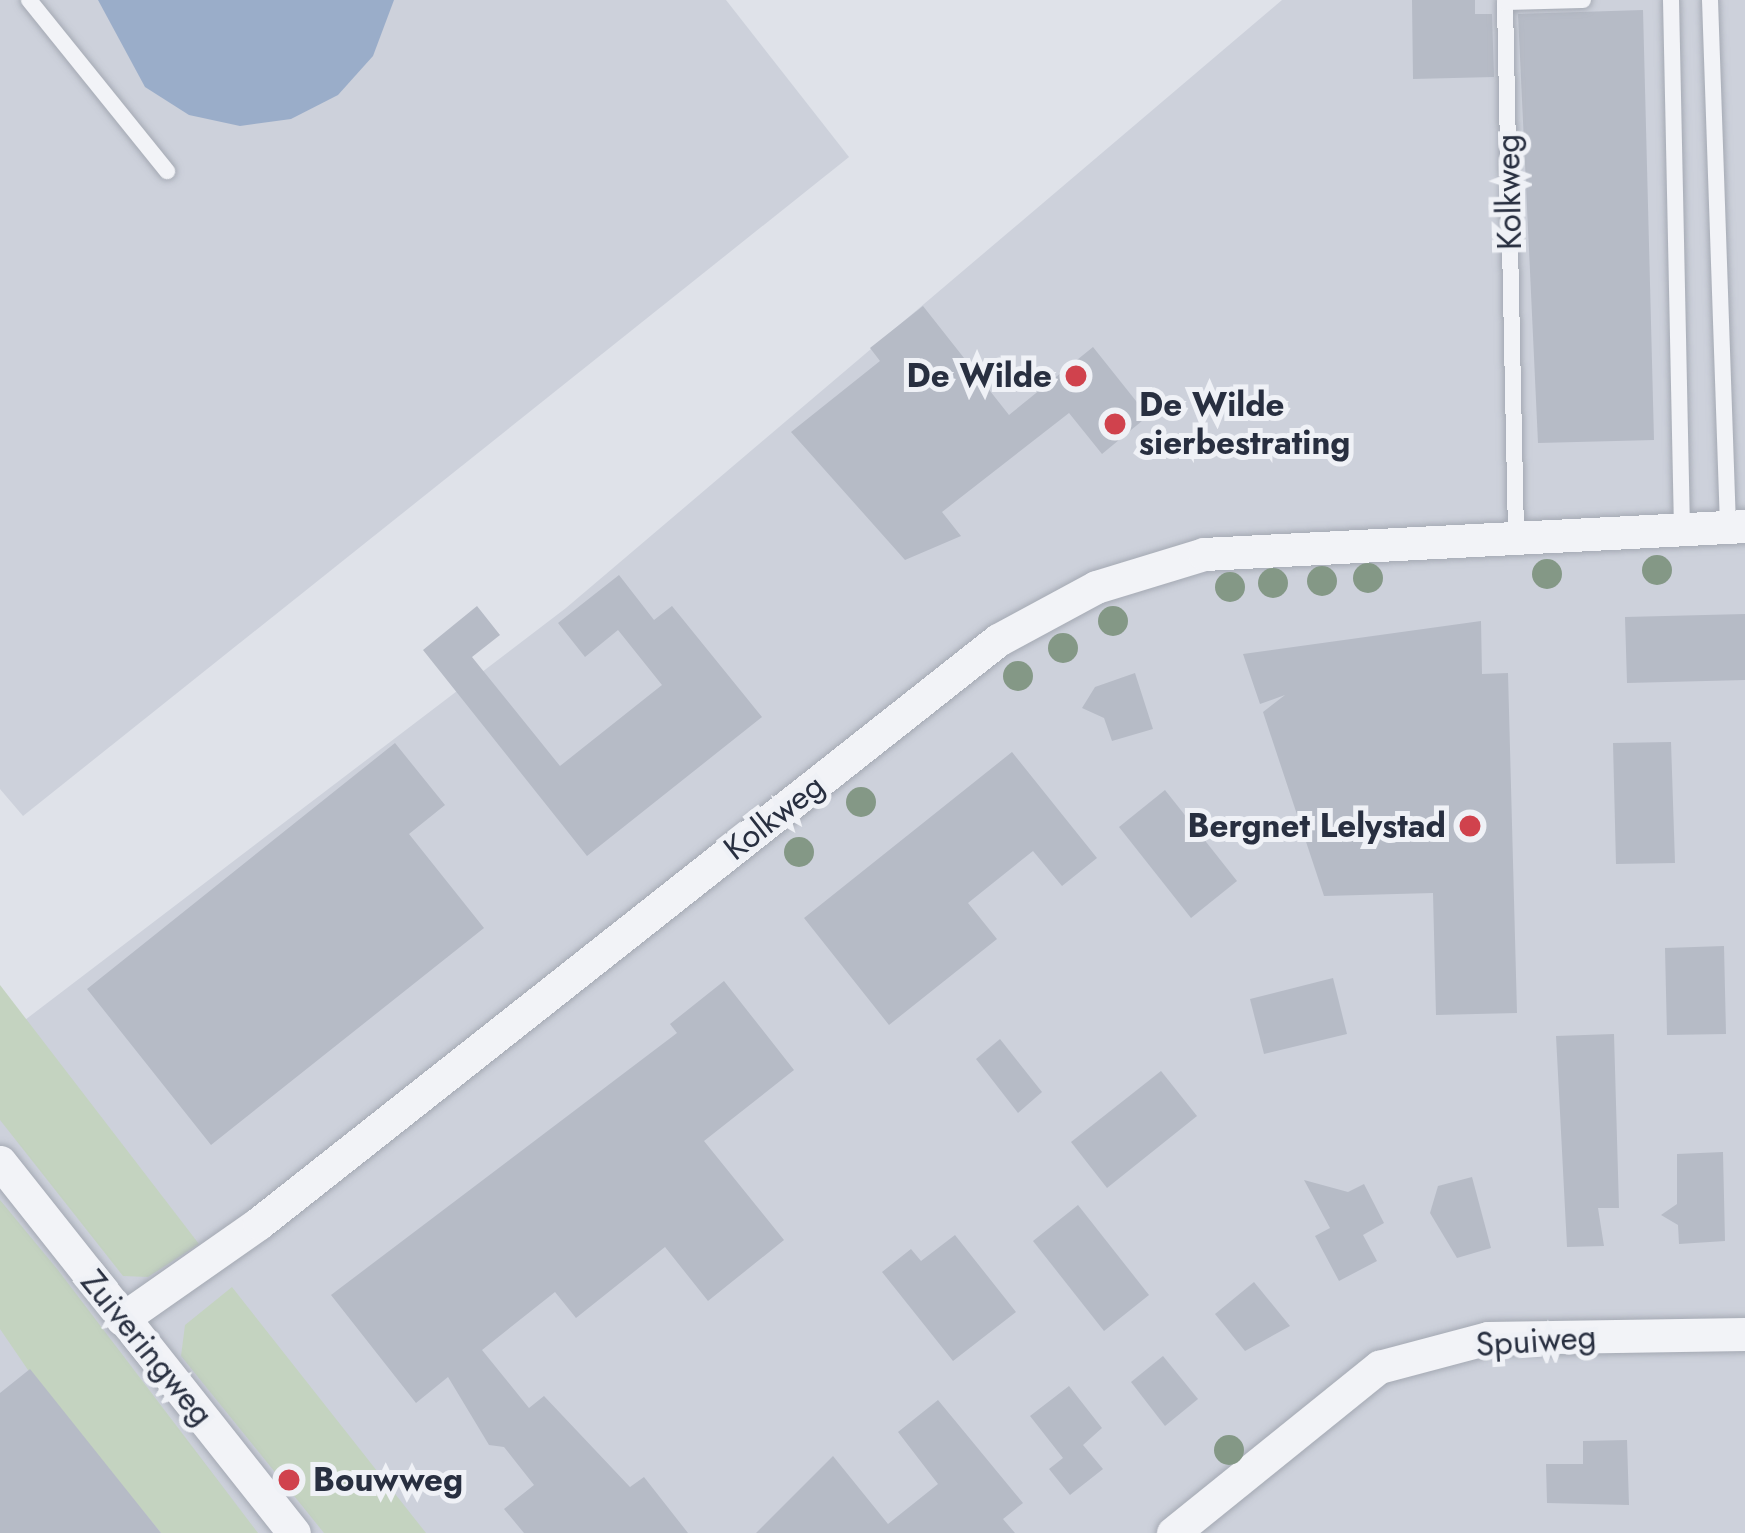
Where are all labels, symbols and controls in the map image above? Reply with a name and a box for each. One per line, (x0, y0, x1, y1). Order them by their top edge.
street label: Kolkweg (1488, 134, 1530, 250)
place label: De Wilde (907, 356, 1052, 396)
marker: De Wilde (1063, 363, 1089, 389)
place label: De Wilde sierbestrating (1139, 385, 1350, 463)
marker: De Wilde sierbestrating (1102, 411, 1128, 437)
street label: Kolkweg (716, 766, 832, 868)
place label: Bergnet Lelystad (1188, 806, 1446, 846)
marker: Bergnet Lelystad (1457, 813, 1483, 839)
street label: Zuiveringweg (73, 1263, 221, 1433)
street label: Spuiweg (1474, 1317, 1598, 1365)
place label: Bouwweg (313, 1460, 463, 1500)
marker: Bouwweg (276, 1467, 302, 1493)

